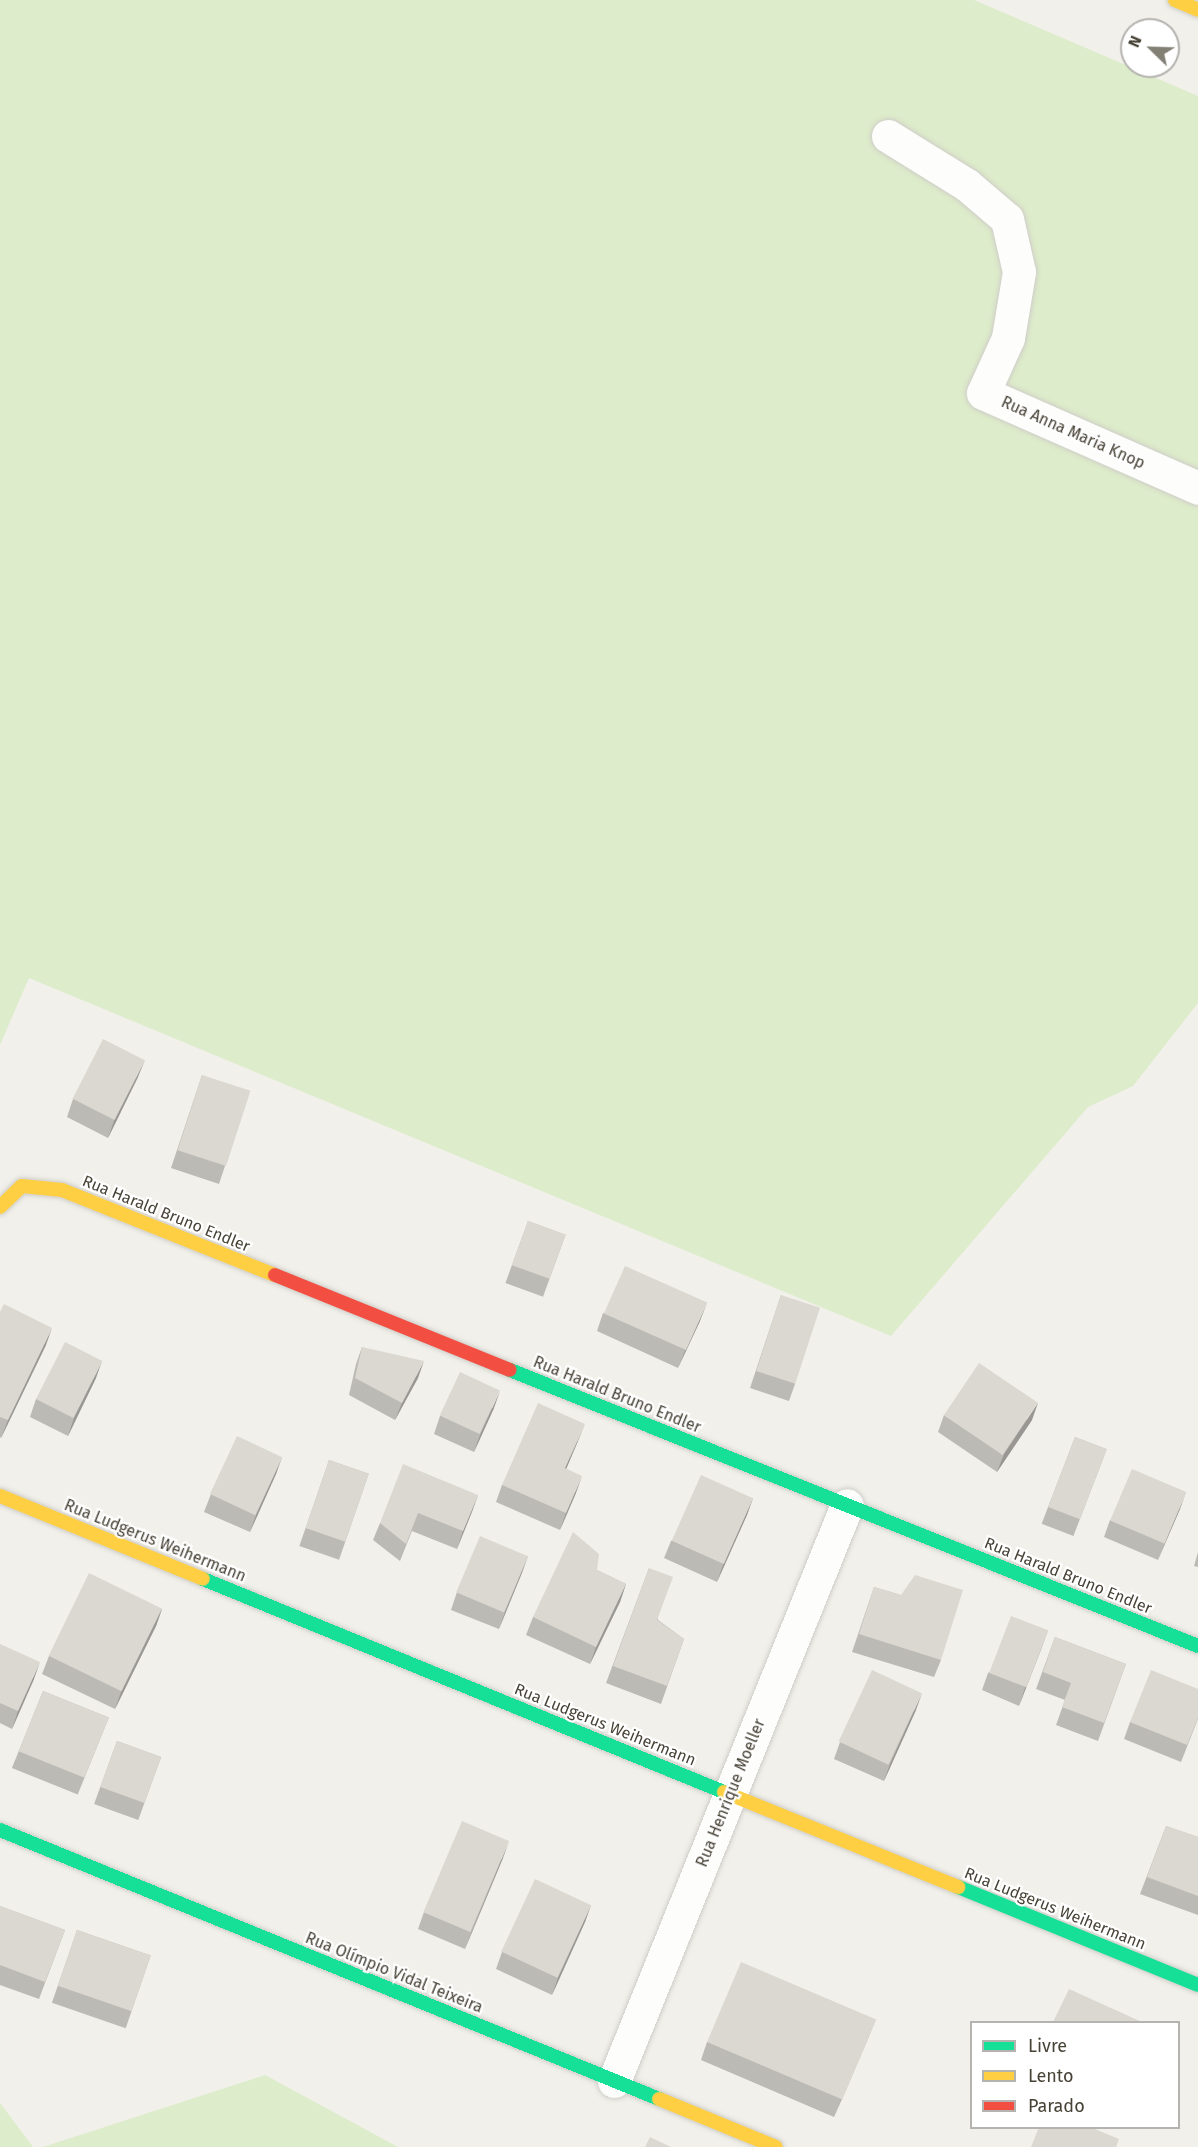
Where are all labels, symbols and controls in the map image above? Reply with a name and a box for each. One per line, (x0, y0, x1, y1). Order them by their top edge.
north arrow (1120, 18, 1180, 78)
text: N (1124, 33, 1146, 50)
street label: Rua Anna Maria Knop (998, 393, 1148, 473)
street label: Rua Harald Bruno Endler (79, 1172, 253, 1256)
street label: Rua Harald Bruno Endler (530, 1353, 704, 1437)
street label: Rua Ludgerus Weihermann (61, 1496, 249, 1586)
street label: Rua Harald Bruno Endler (981, 1534, 1155, 1618)
street label: Rua Ludgerus Weihermann (511, 1680, 699, 1770)
street label: Rua Henrique Moeller (692, 1716, 770, 1870)
street label: Rua Ludgerus Weihermann (961, 1864, 1149, 1954)
street label: Rua Olímpio Vidal Teixeira (302, 1929, 486, 2017)
legend (970, 2021, 1180, 2129)
text: Livre (1028, 2035, 1067, 2057)
text: Lento (1028, 2065, 1074, 2087)
text: Parado (1028, 2095, 1085, 2117)

